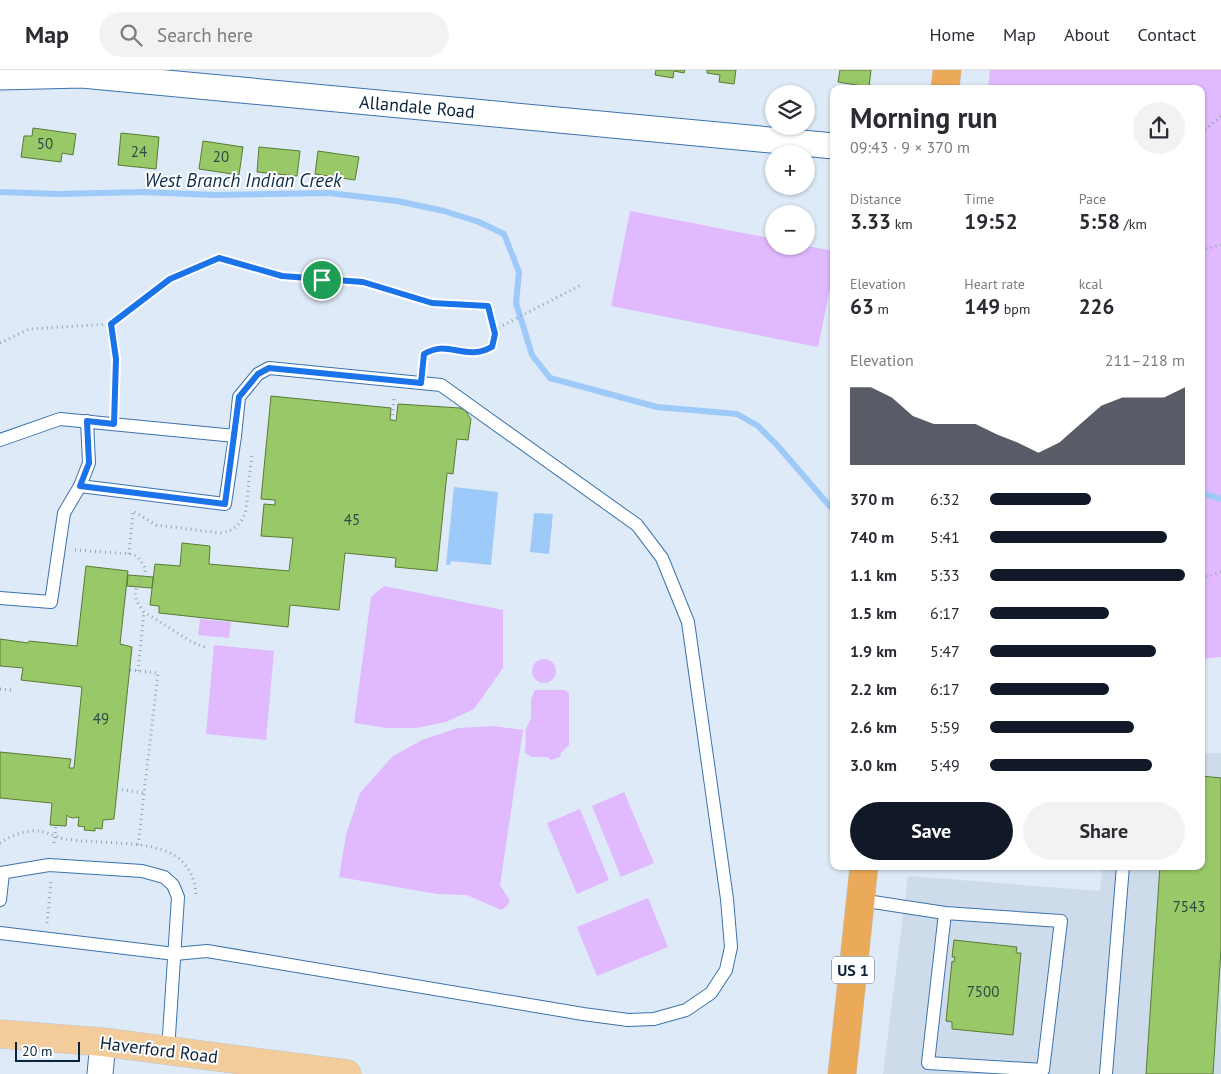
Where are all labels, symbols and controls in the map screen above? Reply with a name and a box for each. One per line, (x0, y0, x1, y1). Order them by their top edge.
search box (99, 12, 449, 57)
text: Map (25, 19, 69, 50)
icon: search (117, 21, 145, 49)
text: Search here (157, 23, 253, 47)
text: Home (929, 23, 975, 46)
text: Map (1003, 23, 1036, 46)
text: About (1064, 23, 1110, 46)
text: Contact (1138, 23, 1196, 46)
map controls (765, 85, 815, 255)
button: layers (765, 85, 815, 135)
street label: Allandale Road (358, 90, 476, 123)
text: Morning run (850, 99, 998, 136)
button: share (1133, 102, 1185, 154)
house number: 50 (37, 134, 53, 153)
text: 09:43 · 9 × 370 m (850, 137, 970, 157)
house number: 24 (131, 142, 147, 161)
button: + (765, 145, 815, 195)
house number: 20 (213, 147, 229, 166)
water label: West Branch Indian Creek (145, 168, 343, 192)
text: Distance (850, 190, 901, 208)
text: Time (964, 190, 994, 208)
text: Pace (1079, 190, 1106, 208)
button: − (765, 205, 815, 255)
text: 3.33 (850, 208, 891, 235)
text: 19:52 (964, 208, 1018, 235)
text: 5:58 (1079, 208, 1120, 235)
text: km (891, 215, 913, 233)
text: /km (1120, 215, 1147, 233)
pin (301, 259, 343, 301)
icon: arrive (308, 266, 336, 294)
text: Elevation (850, 275, 906, 293)
text: Heart rate (964, 275, 1025, 293)
text: kcal (1079, 275, 1103, 293)
text: 63 (850, 293, 874, 320)
text: 149 (964, 293, 1000, 320)
text: 226 (1079, 293, 1114, 320)
text: m (874, 300, 889, 318)
text: bpm (1000, 300, 1030, 318)
text: Elevation (850, 350, 914, 370)
text: 211–218 m (1105, 350, 1185, 370)
text: 370 m (850, 489, 894, 509)
text: 6:32 (930, 489, 960, 509)
house number: 45 (344, 510, 360, 529)
text: 740 m (850, 527, 894, 547)
text: 5:41 (930, 527, 960, 547)
text: 1.1 km (850, 565, 897, 585)
text: 5:33 (930, 565, 960, 585)
text: 1.5 km (850, 603, 897, 623)
text: 6:17 (930, 603, 960, 623)
text: 1.9 km (850, 641, 897, 661)
text: 5:47 (930, 641, 960, 661)
text: 2.2 km (850, 679, 897, 699)
text: 6:17 (930, 679, 960, 699)
house number: 49 (93, 709, 109, 728)
text: 2.6 km (850, 717, 897, 737)
text: 5:59 (930, 717, 960, 737)
text: 3.0 km (850, 755, 897, 775)
text: 5:49 (930, 755, 960, 775)
button: Save (850, 802, 1013, 860)
button: Share (1023, 802, 1185, 860)
house number: 7543 (1173, 897, 1205, 916)
road number: US 1 (832, 956, 874, 984)
house number: 7500 (967, 982, 999, 1001)
street label: Haverford Road (99, 1031, 219, 1068)
scale bar (15, 1039, 80, 1062)
text: 20 m (22, 1042, 52, 1060)

